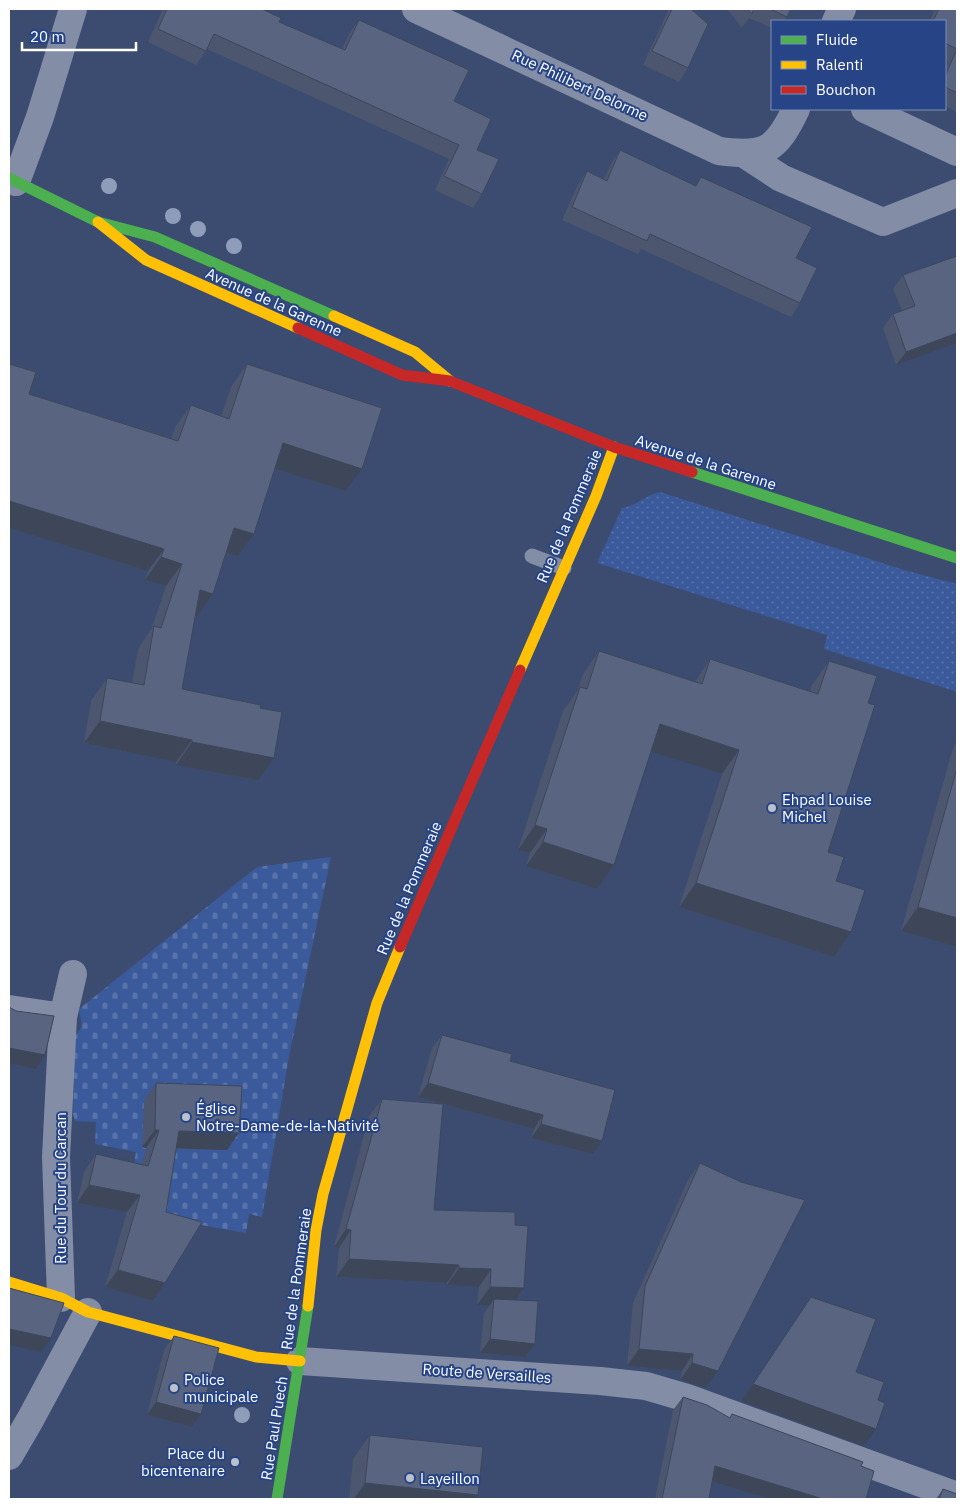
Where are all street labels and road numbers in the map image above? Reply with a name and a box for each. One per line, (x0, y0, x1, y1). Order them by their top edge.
street label: Rue Philibert Delorme (509, 45, 651, 125)
street label: Avenue de la Garenne (203, 263, 345, 341)
street label: Avenue de la Garenne (633, 430, 779, 494)
street label: Rue de la Pommeraie (532, 446, 606, 586)
street label: Rue de la Pommeraie (372, 818, 446, 958)
street label: Rue du Tour du Carcan (51, 1112, 70, 1264)
street label: Rue de la Pommeraie (277, 1207, 315, 1351)
street label: Route de Versailles (422, 1359, 552, 1387)
street label: Rue Paul Puech (256, 1375, 292, 1481)

